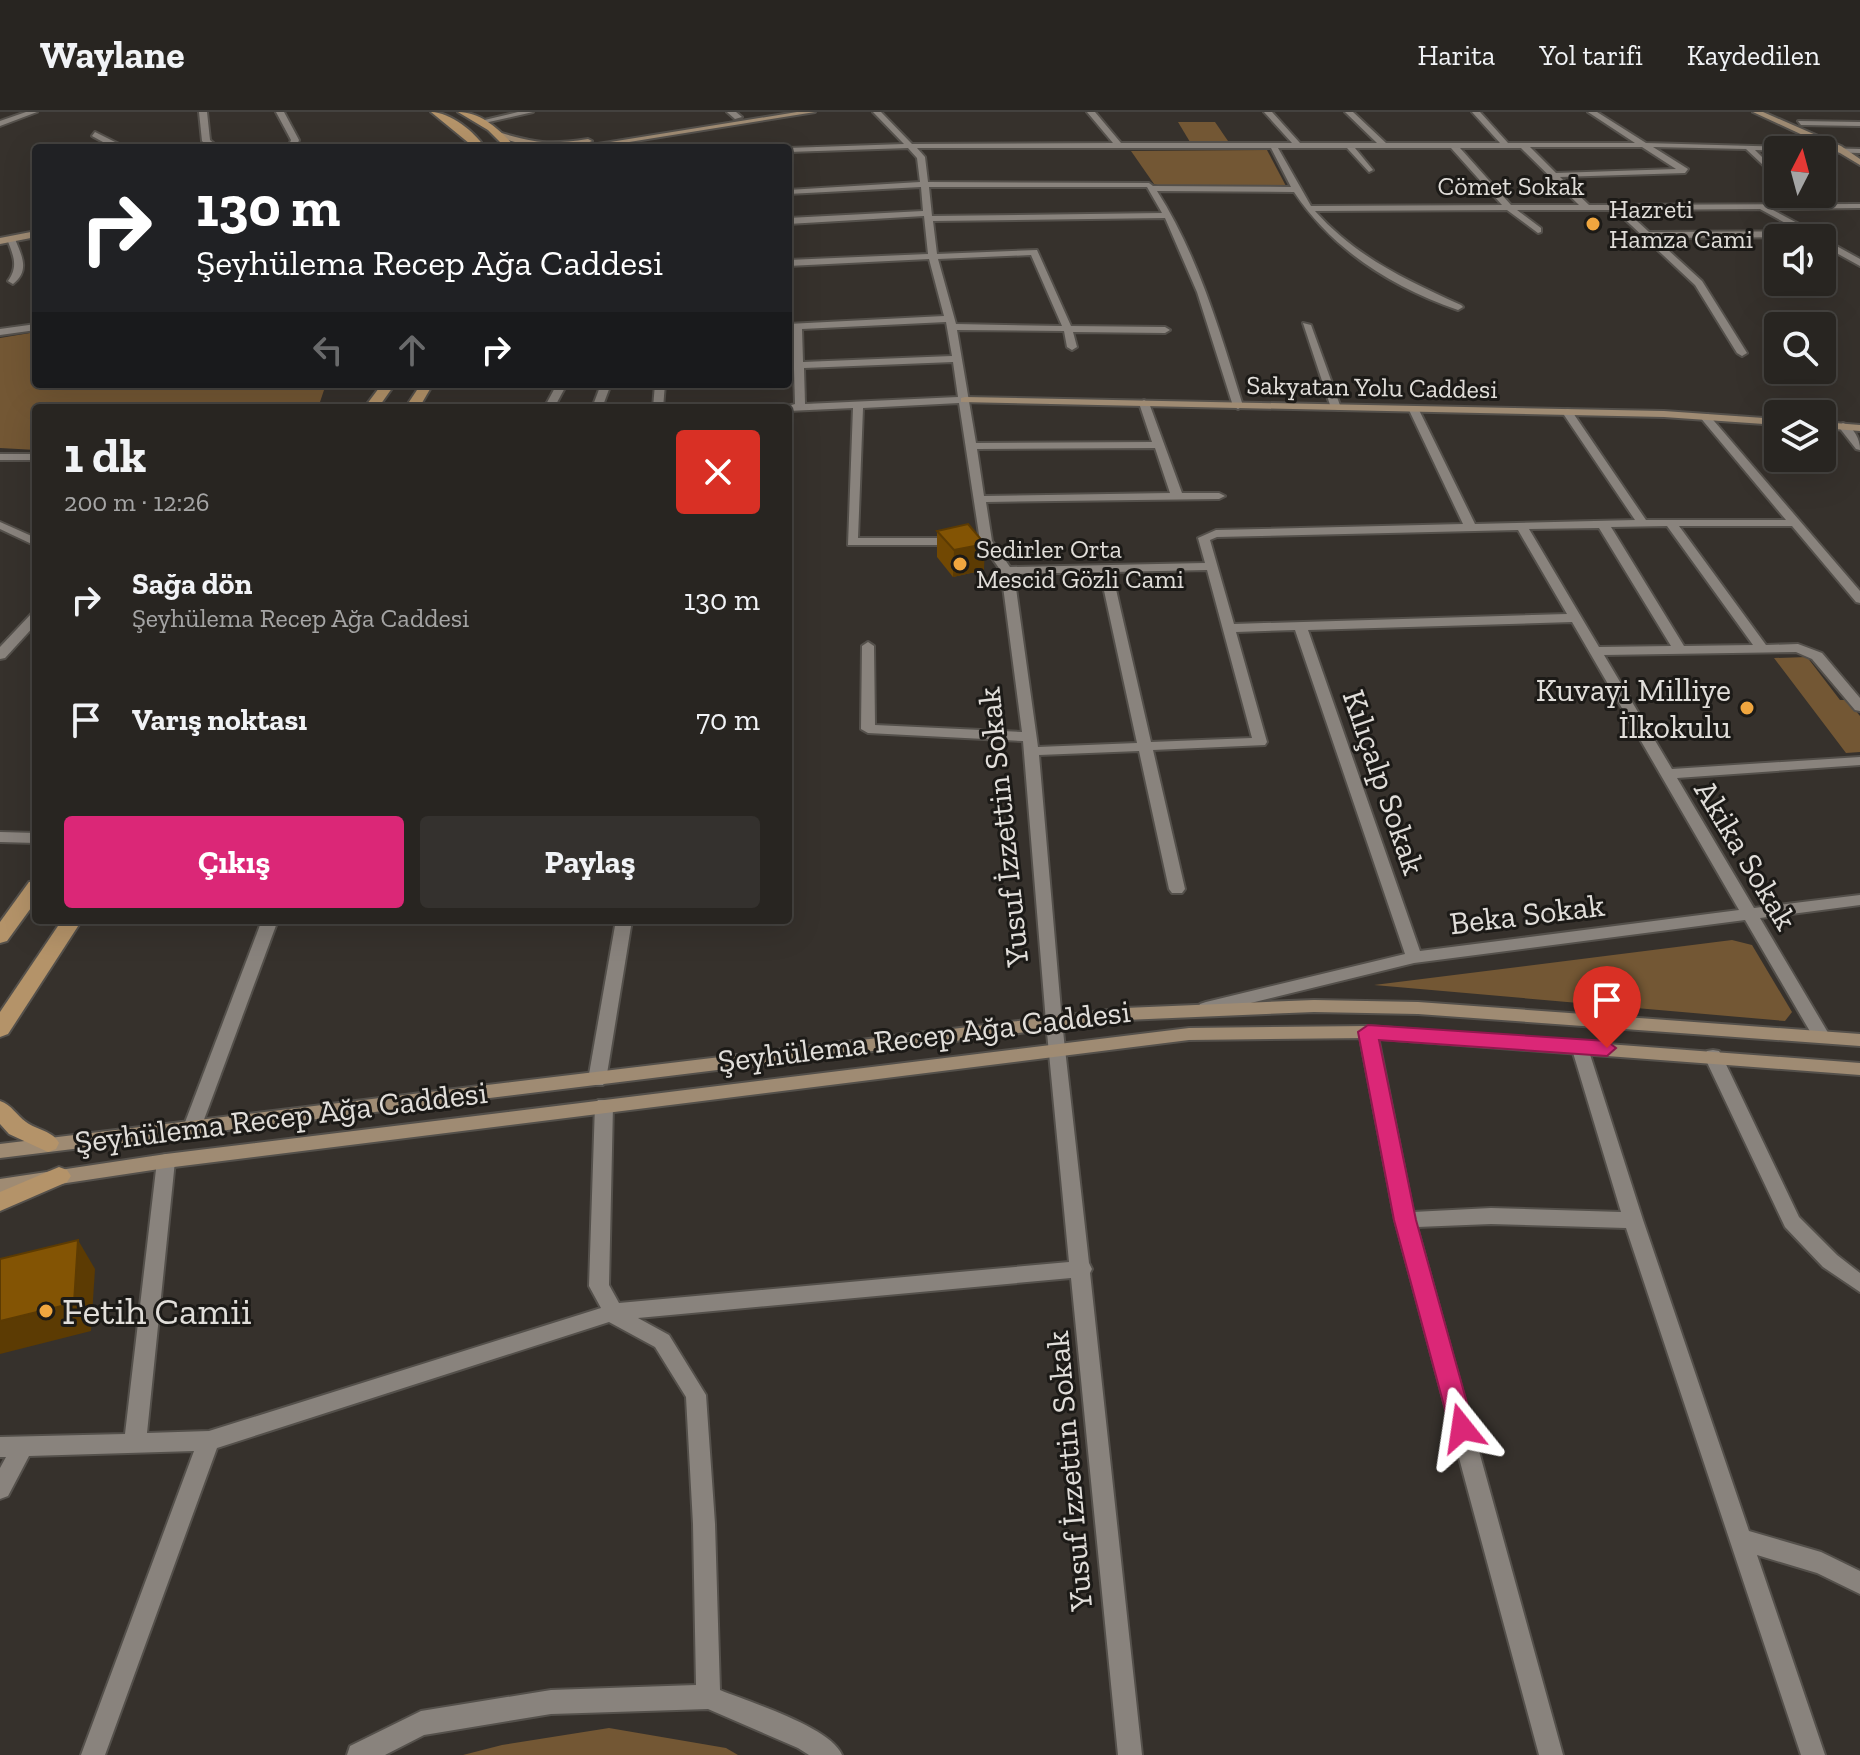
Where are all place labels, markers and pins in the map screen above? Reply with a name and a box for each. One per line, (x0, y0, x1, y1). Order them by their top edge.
place label: Hazreti Hamza Cami (1609, 193, 1753, 255)
marker: Hazreti Hamza Cami (1584, 215, 1602, 233)
place label: Sedirler Orta Mescid Gözli Cami (976, 533, 1184, 595)
marker: Sedirler Orta Mescid Gözli Cami (951, 555, 969, 573)
place label: Kuvayi Milliye İlkokulu (1536, 671, 1731, 746)
marker: Kuvayi Milliye İlkokulu (1738, 699, 1756, 717)
pin (1573, 966, 1641, 1048)
place label: Fetih Camii (62, 1288, 252, 1334)
marker: Fetih Camii (37, 1302, 55, 1320)

